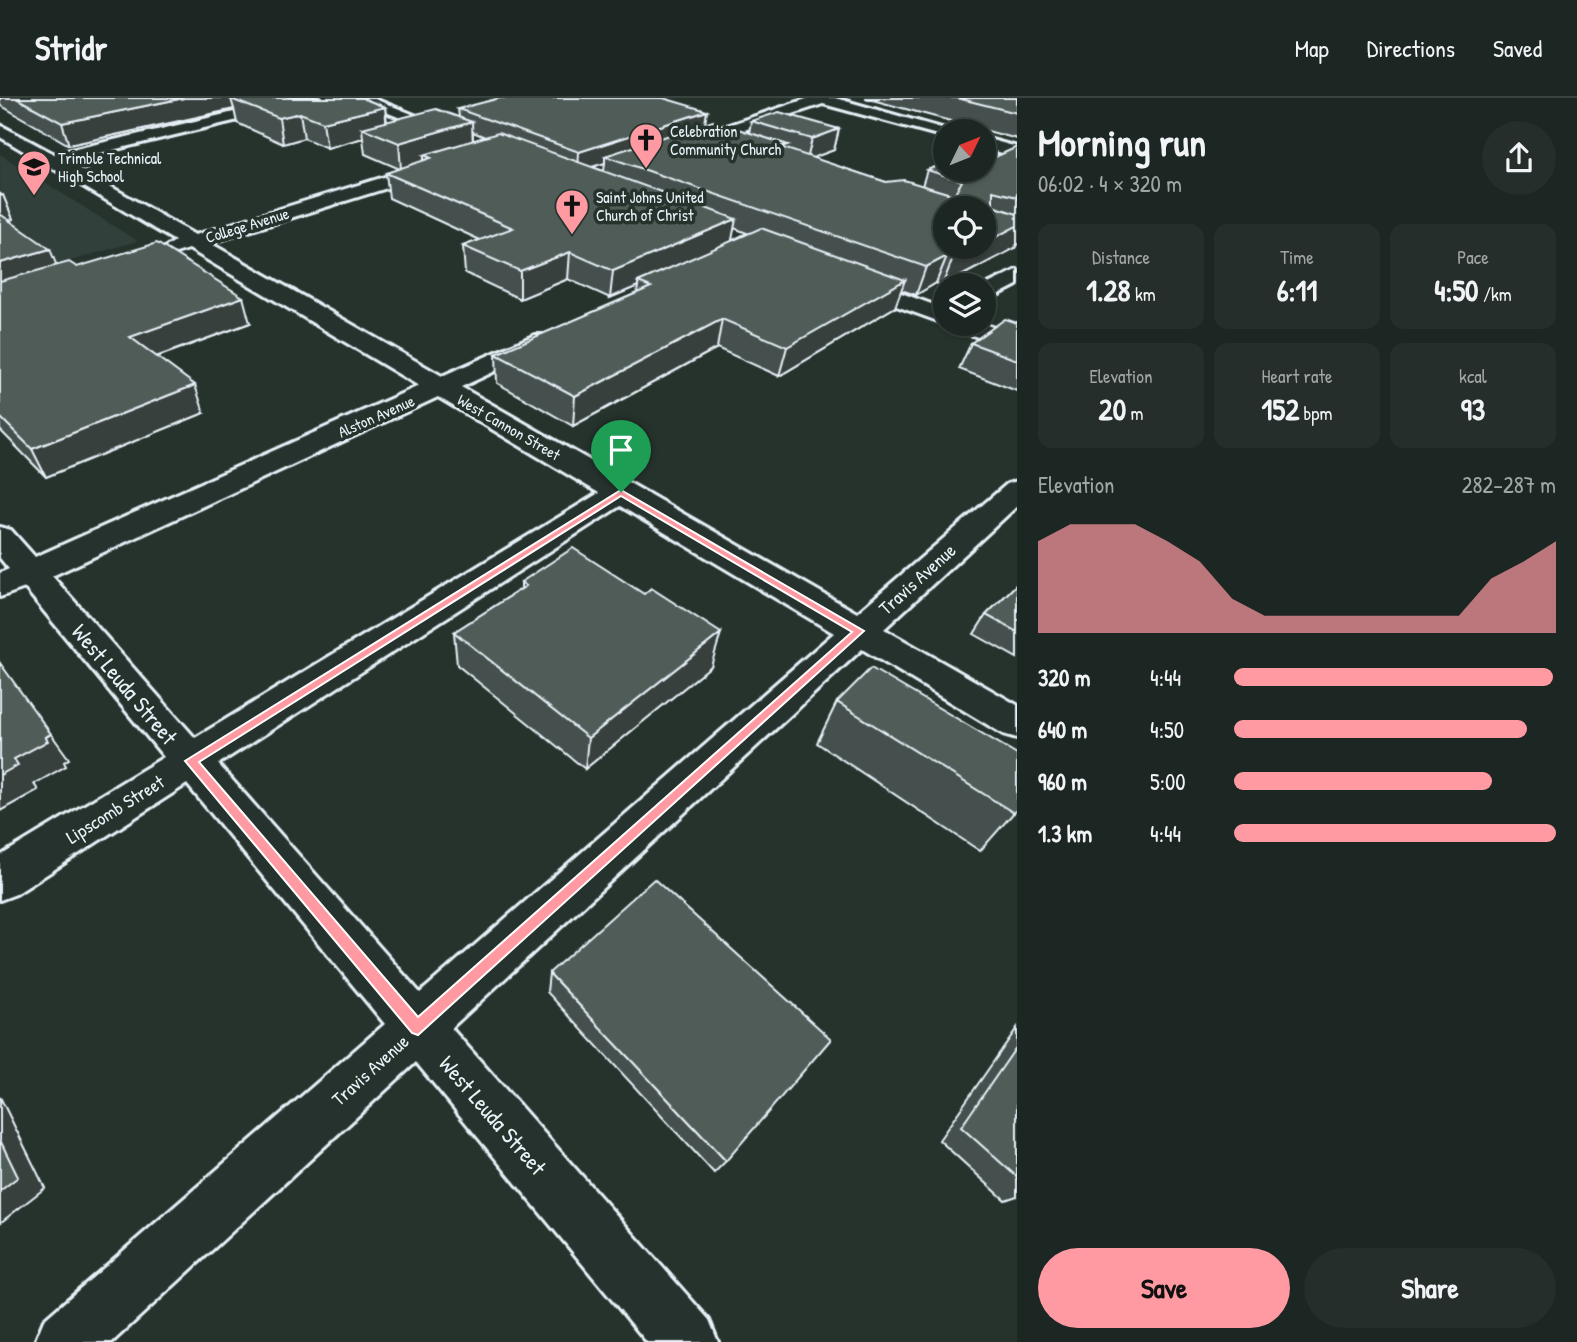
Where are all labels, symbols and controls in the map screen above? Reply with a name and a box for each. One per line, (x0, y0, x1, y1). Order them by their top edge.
text: Stridr (35, 26, 107, 70)
text: Map (1295, 32, 1329, 64)
text: Directions (1367, 32, 1455, 64)
text: Saved (1493, 32, 1542, 64)
text: Morning run (1038, 116, 1206, 168)
north arrow (933, 119, 996, 182)
map controls (933, 119, 996, 336)
place label: Celebration Community Church (670, 120, 781, 160)
church icon: Celebration Community Church (627, 121, 665, 170)
button: share (1482, 121, 1556, 195)
place label: Trimble Technical High School (58, 147, 162, 187)
school or university icon: Trimble Technical High School (15, 148, 53, 197)
text: 06:02 · 4 × 320 m (1038, 168, 1182, 199)
place label: Saint Johns United Church of Christ (596, 186, 704, 226)
church icon: Saint Johns United Church of Christ (553, 187, 591, 236)
button: locate (933, 196, 996, 259)
street label: College Avenue (203, 202, 292, 248)
text: Distance (1092, 244, 1150, 270)
text: Time (1280, 244, 1314, 270)
text: Pace (1457, 244, 1489, 270)
text: 1.28 (1086, 270, 1131, 310)
text: 6:11 (1277, 270, 1317, 310)
text: 4:50 (1434, 270, 1479, 310)
button: layers (933, 273, 996, 336)
text: km (1131, 281, 1156, 307)
text: /km (1479, 281, 1512, 307)
text: Elevation (1089, 363, 1153, 389)
text: Heart rate (1262, 363, 1332, 389)
text: kcal (1459, 363, 1487, 389)
street label: Alston Avenue (334, 389, 418, 443)
street label: West Cannon Street (453, 389, 565, 466)
text: 20 (1099, 389, 1126, 429)
text: 152 (1262, 389, 1299, 429)
text: 93 (1461, 389, 1485, 429)
text: m (1126, 400, 1143, 426)
text: bpm (1299, 400, 1332, 426)
pin (591, 420, 651, 492)
icon: arrive (602, 431, 640, 469)
text: Elevation (1038, 469, 1114, 500)
text: 282–287 m (1462, 469, 1556, 500)
street label: Travis Avenue (873, 537, 961, 621)
street label: West Leuda Street (65, 617, 185, 752)
text: 320 m (1038, 662, 1090, 693)
text: 4:44 (1150, 662, 1181, 693)
text: 640 m (1038, 714, 1087, 745)
text: 4:50 (1150, 714, 1184, 745)
text: 960 m (1038, 766, 1087, 797)
text: 5:00 (1150, 766, 1186, 797)
street label: Lipscomb Street (61, 768, 169, 849)
text: 1.3 km (1038, 818, 1092, 849)
text: 4:44 (1150, 818, 1181, 849)
street label: Travis Avenue (326, 1028, 414, 1112)
street label: West Leuda Street (432, 1049, 554, 1182)
button: Save (1038, 1248, 1290, 1328)
button: Share (1304, 1248, 1556, 1328)

